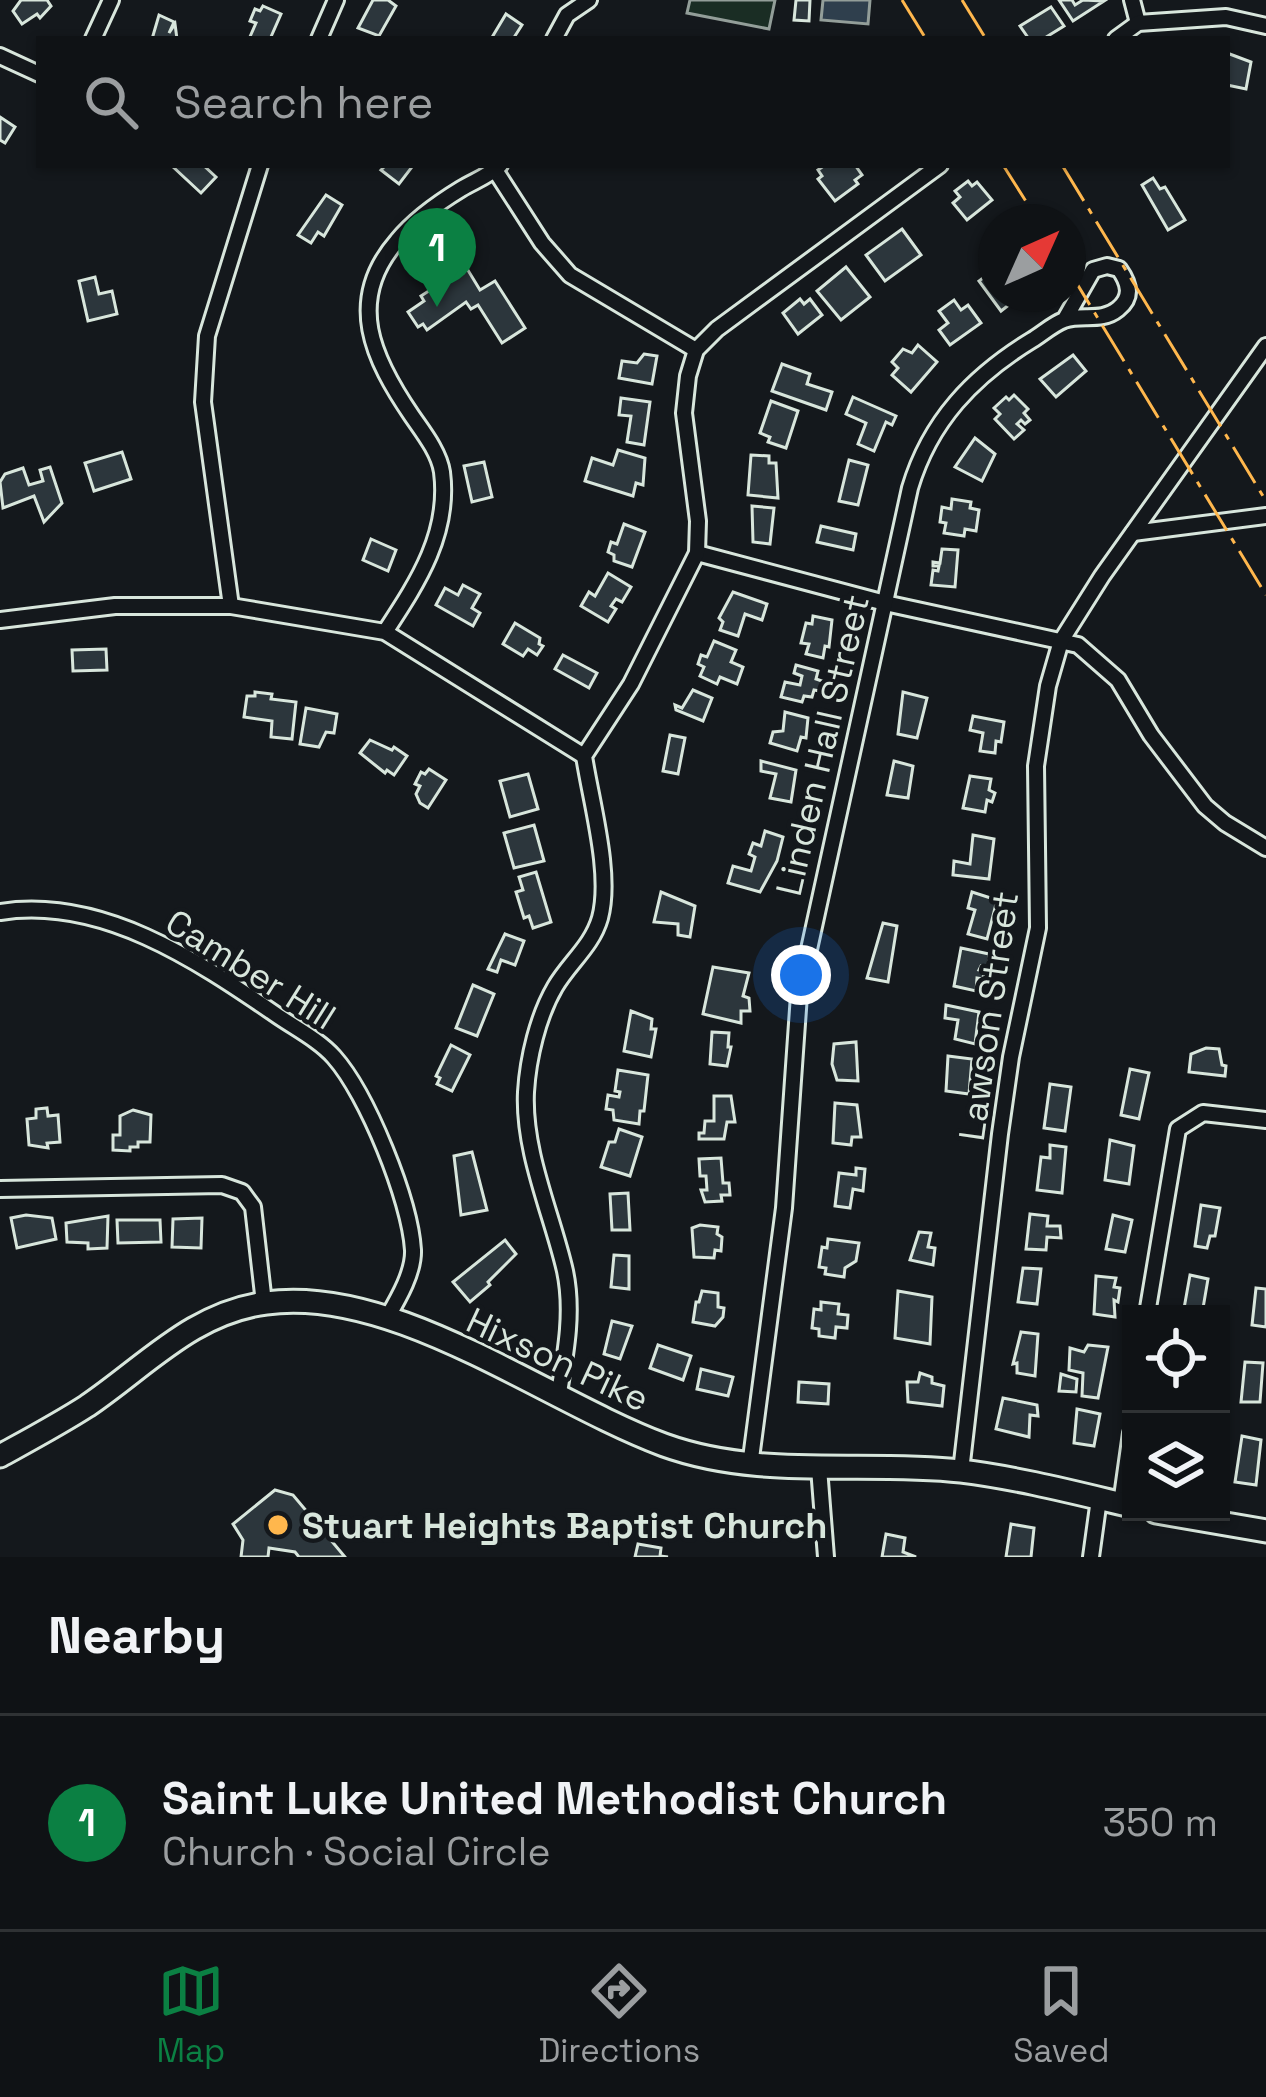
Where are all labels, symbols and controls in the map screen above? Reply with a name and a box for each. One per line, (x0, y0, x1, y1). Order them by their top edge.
search box (36, 36, 1230, 168)
icon: search (78, 69, 144, 135)
text: Search here (174, 74, 433, 131)
north arrow (978, 204, 1086, 312)
pin: 1 (398, 208, 476, 307)
street label: Linden Hall Street (766, 590, 880, 900)
street label: Lawson Street (949, 889, 1029, 1144)
street label: Camber Hill (157, 899, 344, 1040)
your location (771, 945, 831, 1005)
street label: Hixson Pike (459, 1298, 656, 1422)
map controls (1122, 1305, 1230, 1521)
button: locate (1122, 1305, 1230, 1413)
button: layers (1122, 1413, 1230, 1521)
place label: Stuart Heights Baptist Church (302, 1503, 827, 1549)
marker: Stuart Heights Baptist Church (265, 1512, 291, 1538)
text: Nearby (48, 1603, 225, 1668)
text: Saint Luke United Methodist Church (162, 1770, 947, 1827)
text: 1 (78, 1798, 96, 1847)
text: 350 m (1103, 1798, 1218, 1847)
text: Church · Social Circle (162, 1827, 551, 1876)
tab: Map (157, 1958, 225, 2072)
tab: Directions (538, 1958, 700, 2072)
tab: Saved (1013, 1958, 1109, 2072)

